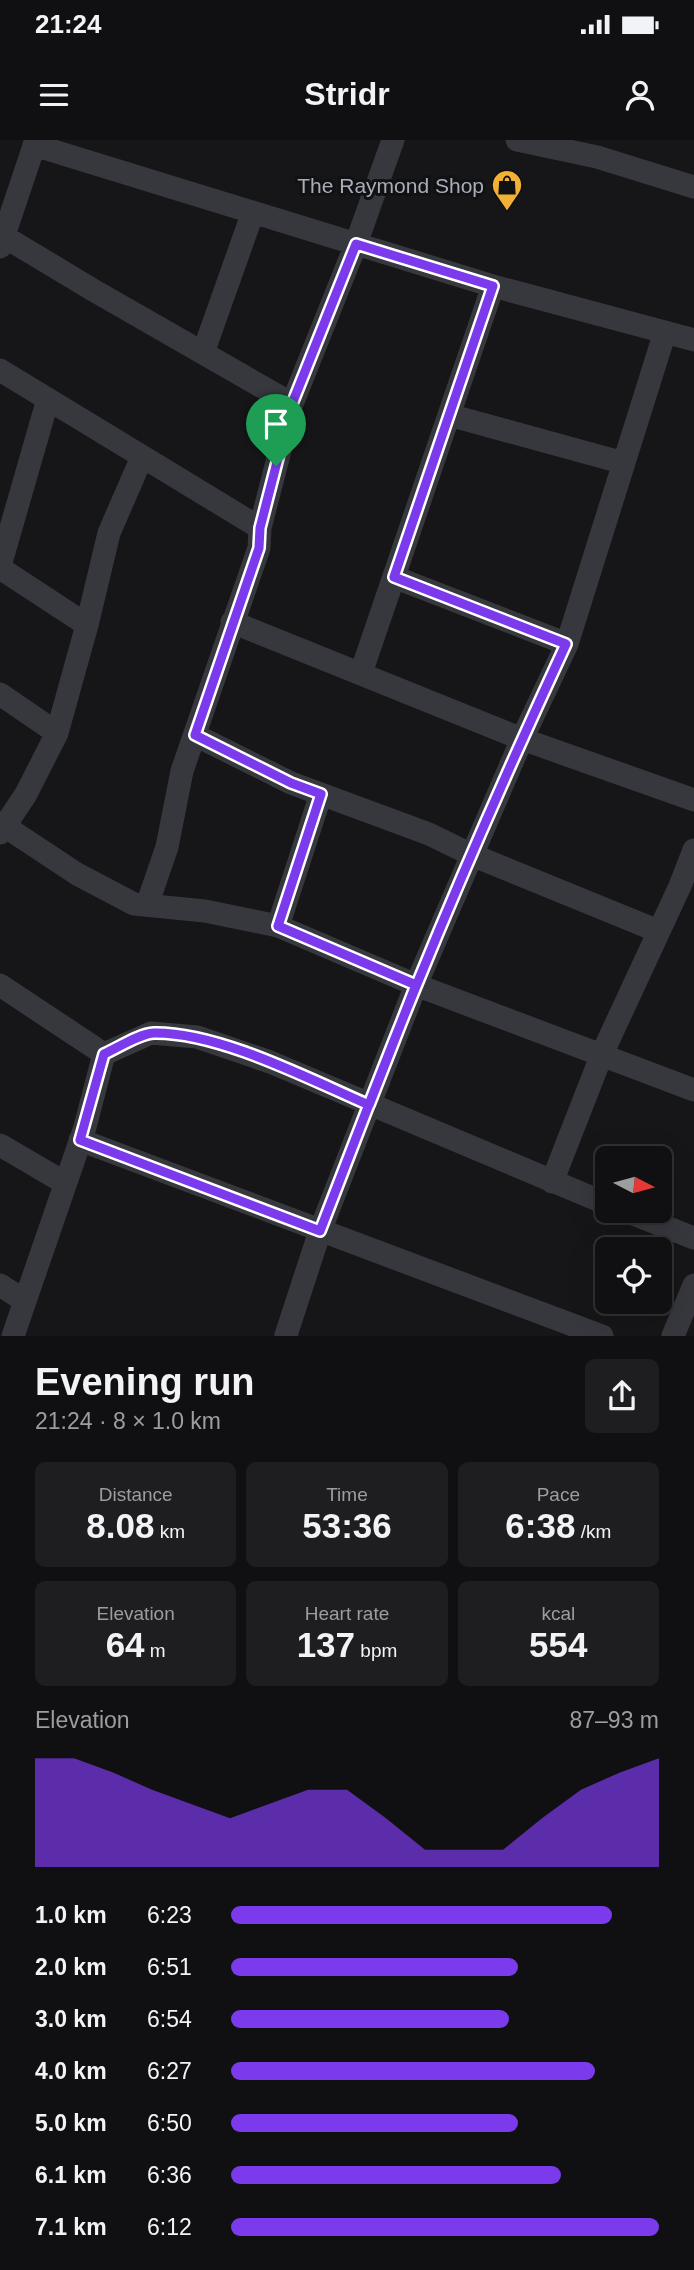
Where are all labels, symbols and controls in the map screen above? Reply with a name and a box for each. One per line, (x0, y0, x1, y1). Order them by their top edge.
text: 21:24 (35, 9, 102, 39)
icon: menu (35, 76, 73, 114)
text: Stridr (304, 76, 390, 112)
icon: person (621, 76, 659, 114)
shop icon: The Raymond Shop (490, 168, 524, 212)
place label: The Raymond Shop (297, 174, 484, 197)
pin (246, 394, 306, 466)
icon: arrive (257, 405, 295, 443)
north arrow (595, 1146, 672, 1223)
map controls (595, 1146, 672, 1314)
button: locate (595, 1237, 672, 1314)
button: share (585, 1359, 659, 1433)
text: Evening run (35, 1361, 255, 1403)
text: 21:24 · 8 × 1.0 km (35, 1408, 221, 1434)
text: Distance (99, 1484, 173, 1505)
text: Time (326, 1484, 368, 1505)
text: Pace (537, 1484, 580, 1505)
text: 8.08 (86, 1506, 154, 1545)
text: 53:36 (302, 1506, 392, 1545)
text: 6:38 (505, 1506, 575, 1545)
text: km (154, 1521, 185, 1542)
text: /km (575, 1521, 611, 1542)
text: Elevation (97, 1603, 175, 1624)
text: Heart rate (305, 1603, 389, 1624)
text: kcal (541, 1603, 575, 1624)
text: 64 (106, 1625, 145, 1664)
text: 137 (297, 1625, 355, 1664)
text: 554 (529, 1625, 588, 1664)
text: m (145, 1640, 166, 1661)
text: bpm (355, 1640, 397, 1661)
text: Elevation (35, 1707, 130, 1733)
text: 87–93 m (569, 1707, 659, 1733)
text: 1.0 km (35, 1902, 107, 1928)
text: 6:23 (147, 1902, 192, 1928)
text: 2.0 km (35, 1954, 107, 1980)
text: 6:51 (147, 1954, 192, 1980)
text: 3.0 km (35, 2006, 107, 2032)
text: 6:54 (147, 2006, 192, 2032)
text: 4.0 km (35, 2058, 107, 2084)
text: 6:27 (147, 2058, 192, 2084)
text: 5.0 km (35, 2110, 107, 2136)
text: 6:50 (147, 2110, 192, 2136)
text: 6.1 km (35, 2162, 107, 2188)
text: 6:36 (147, 2162, 192, 2188)
text: 7.1 km (35, 2214, 107, 2240)
text: 6:12 (147, 2214, 192, 2240)

